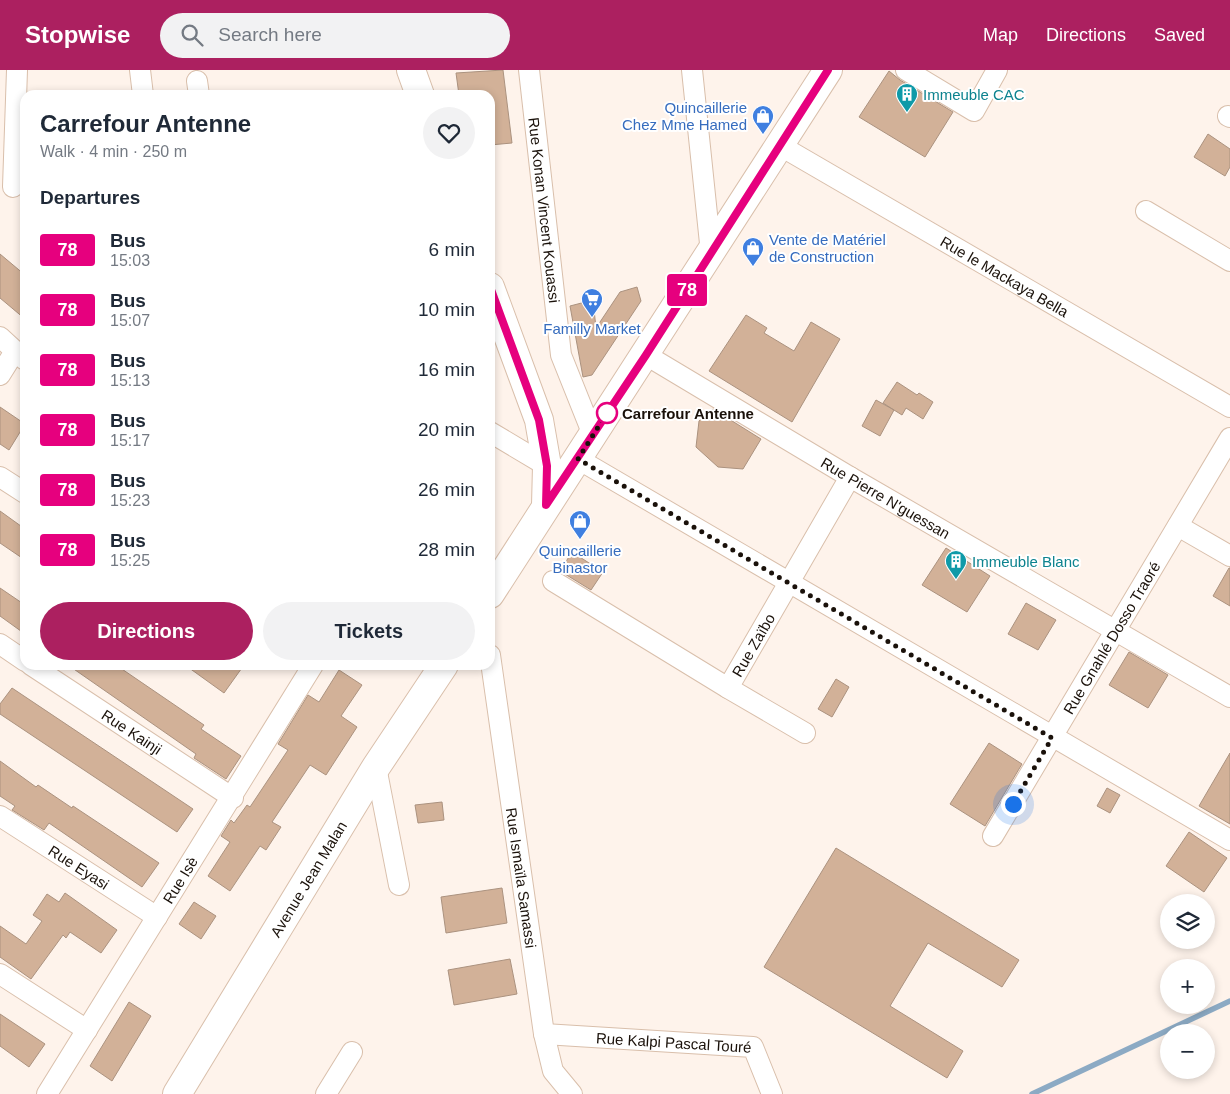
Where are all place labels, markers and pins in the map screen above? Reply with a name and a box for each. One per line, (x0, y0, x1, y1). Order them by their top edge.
building icon: Immeuble CAC (895, 82, 919, 113)
place label: Immeuble CAC (923, 86, 1025, 103)
place label: Quincaillerie Chez Mme Hamed (622, 99, 747, 133)
shop icon: Quincaillerie Chez Mme Hamed (751, 104, 775, 135)
place label: Vente de Matériel de Construction (769, 231, 886, 265)
shop icon: Vente de Matériel de Construction (741, 236, 765, 267)
supermarket icon: Familly Market (580, 287, 604, 318)
place label: Familly Market (543, 320, 642, 337)
marker: Carrefour Antenne (596, 402, 618, 424)
place label: Carrefour Antenne (622, 405, 754, 422)
shop icon: Quincaillerie Binastor (568, 509, 592, 540)
place label: Quincaillerie Binastor (539, 542, 621, 576)
building icon: Immeuble Blanc (944, 549, 968, 580)
place label: Immeuble Blanc (972, 553, 1080, 570)

